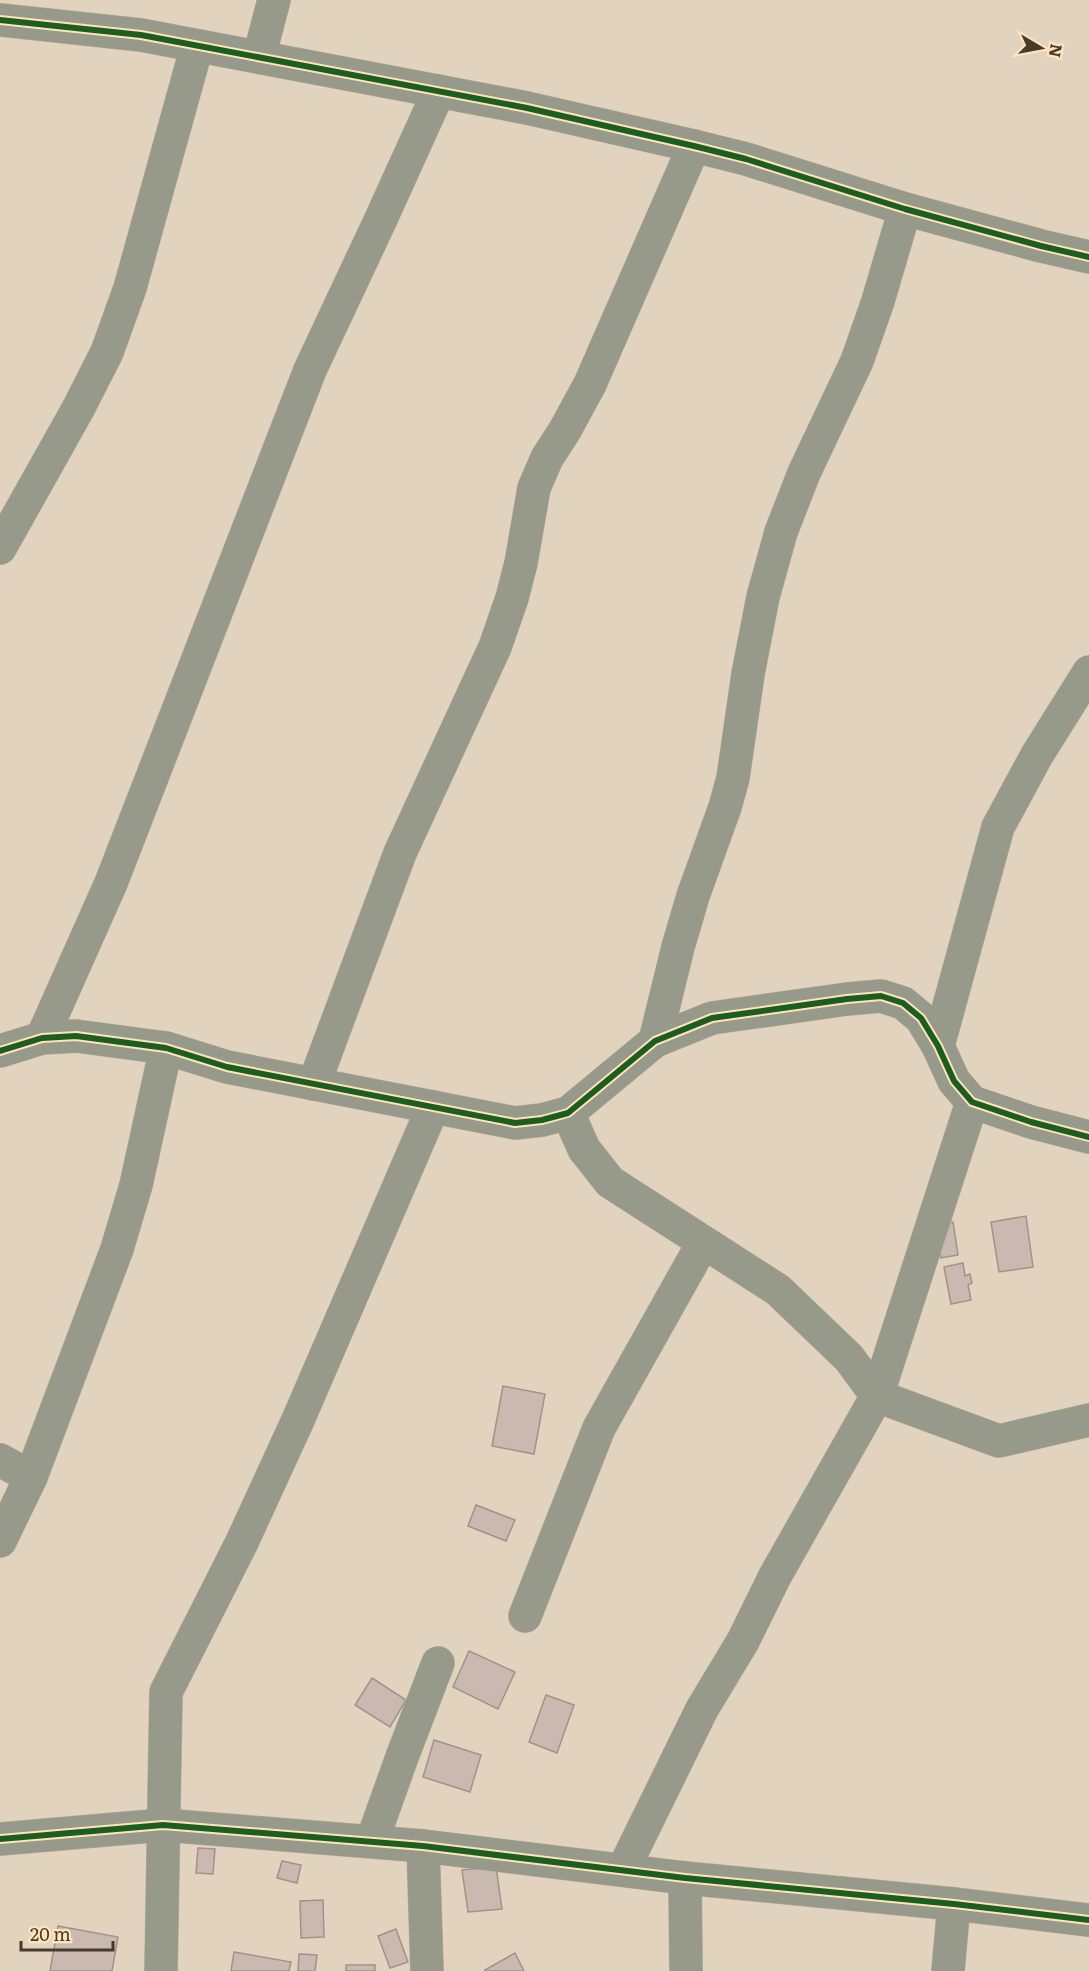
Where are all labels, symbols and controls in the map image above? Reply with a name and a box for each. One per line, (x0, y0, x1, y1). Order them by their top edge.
north arrow (1011, 18, 1071, 78)
text: N (1044, 42, 1070, 59)
scale bar (21, 1914, 112, 1952)
text: 20 m (30, 1920, 71, 1947)

